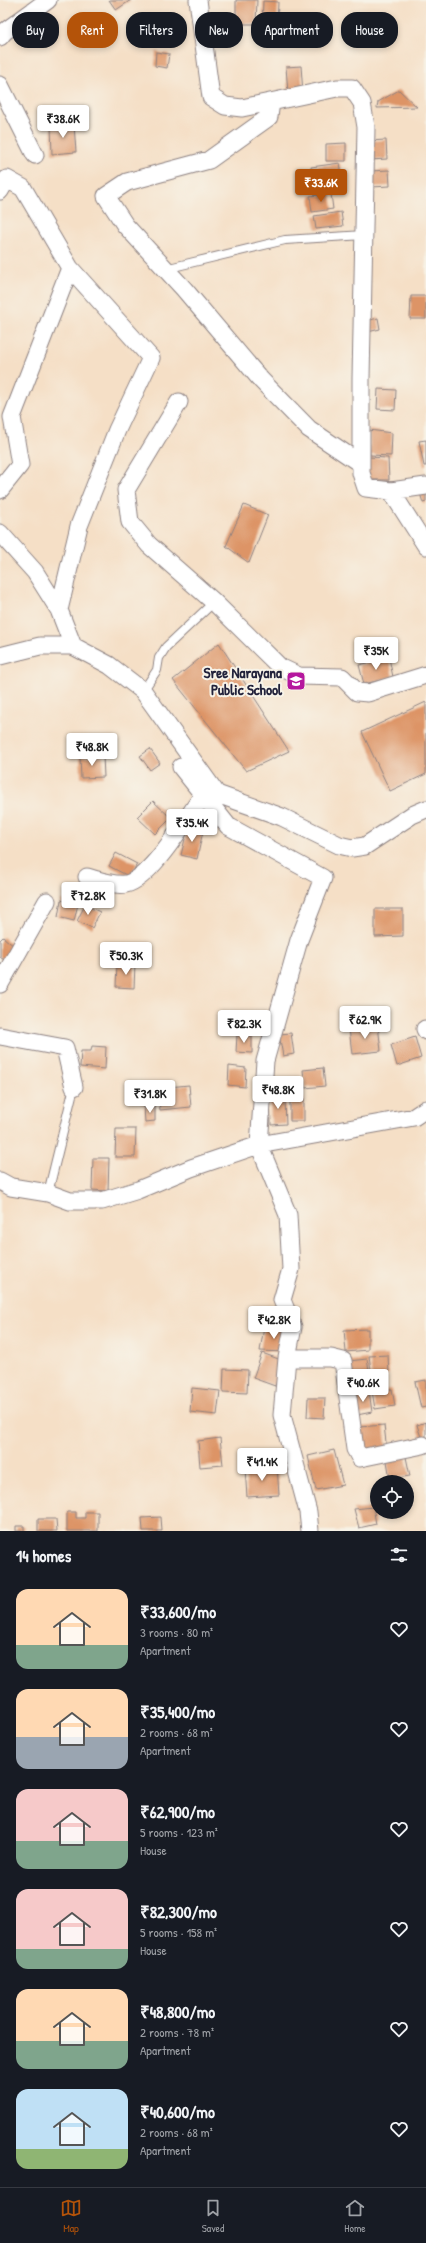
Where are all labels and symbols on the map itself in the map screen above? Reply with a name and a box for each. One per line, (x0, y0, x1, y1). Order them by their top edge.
pin: ₹38.6K (30, 105, 96, 139)
pin: ₹33.6K (288, 169, 354, 203)
pin: ₹35K (352, 637, 400, 671)
place label: Sree Narayana Public School (204, 662, 283, 700)
school or university icon: Sree Narayana Public School (285, 670, 307, 692)
pin: ₹48.8K (59, 733, 125, 767)
pin: ₹35.4K (159, 809, 225, 843)
pin: ₹72.8K (55, 882, 121, 916)
pin: ₹50.3K (93, 942, 159, 976)
pin: ₹62.9K (332, 1006, 398, 1040)
pin: ₹82.3K (211, 1010, 277, 1044)
pin: ₹48.8K (245, 1076, 311, 1110)
pin: ₹31.8K (117, 1080, 183, 1114)
pin: ₹42.8K (241, 1306, 307, 1340)
pin: ₹40.6K (330, 1369, 396, 1403)
pin: ₹41.4K (229, 1448, 295, 1482)

